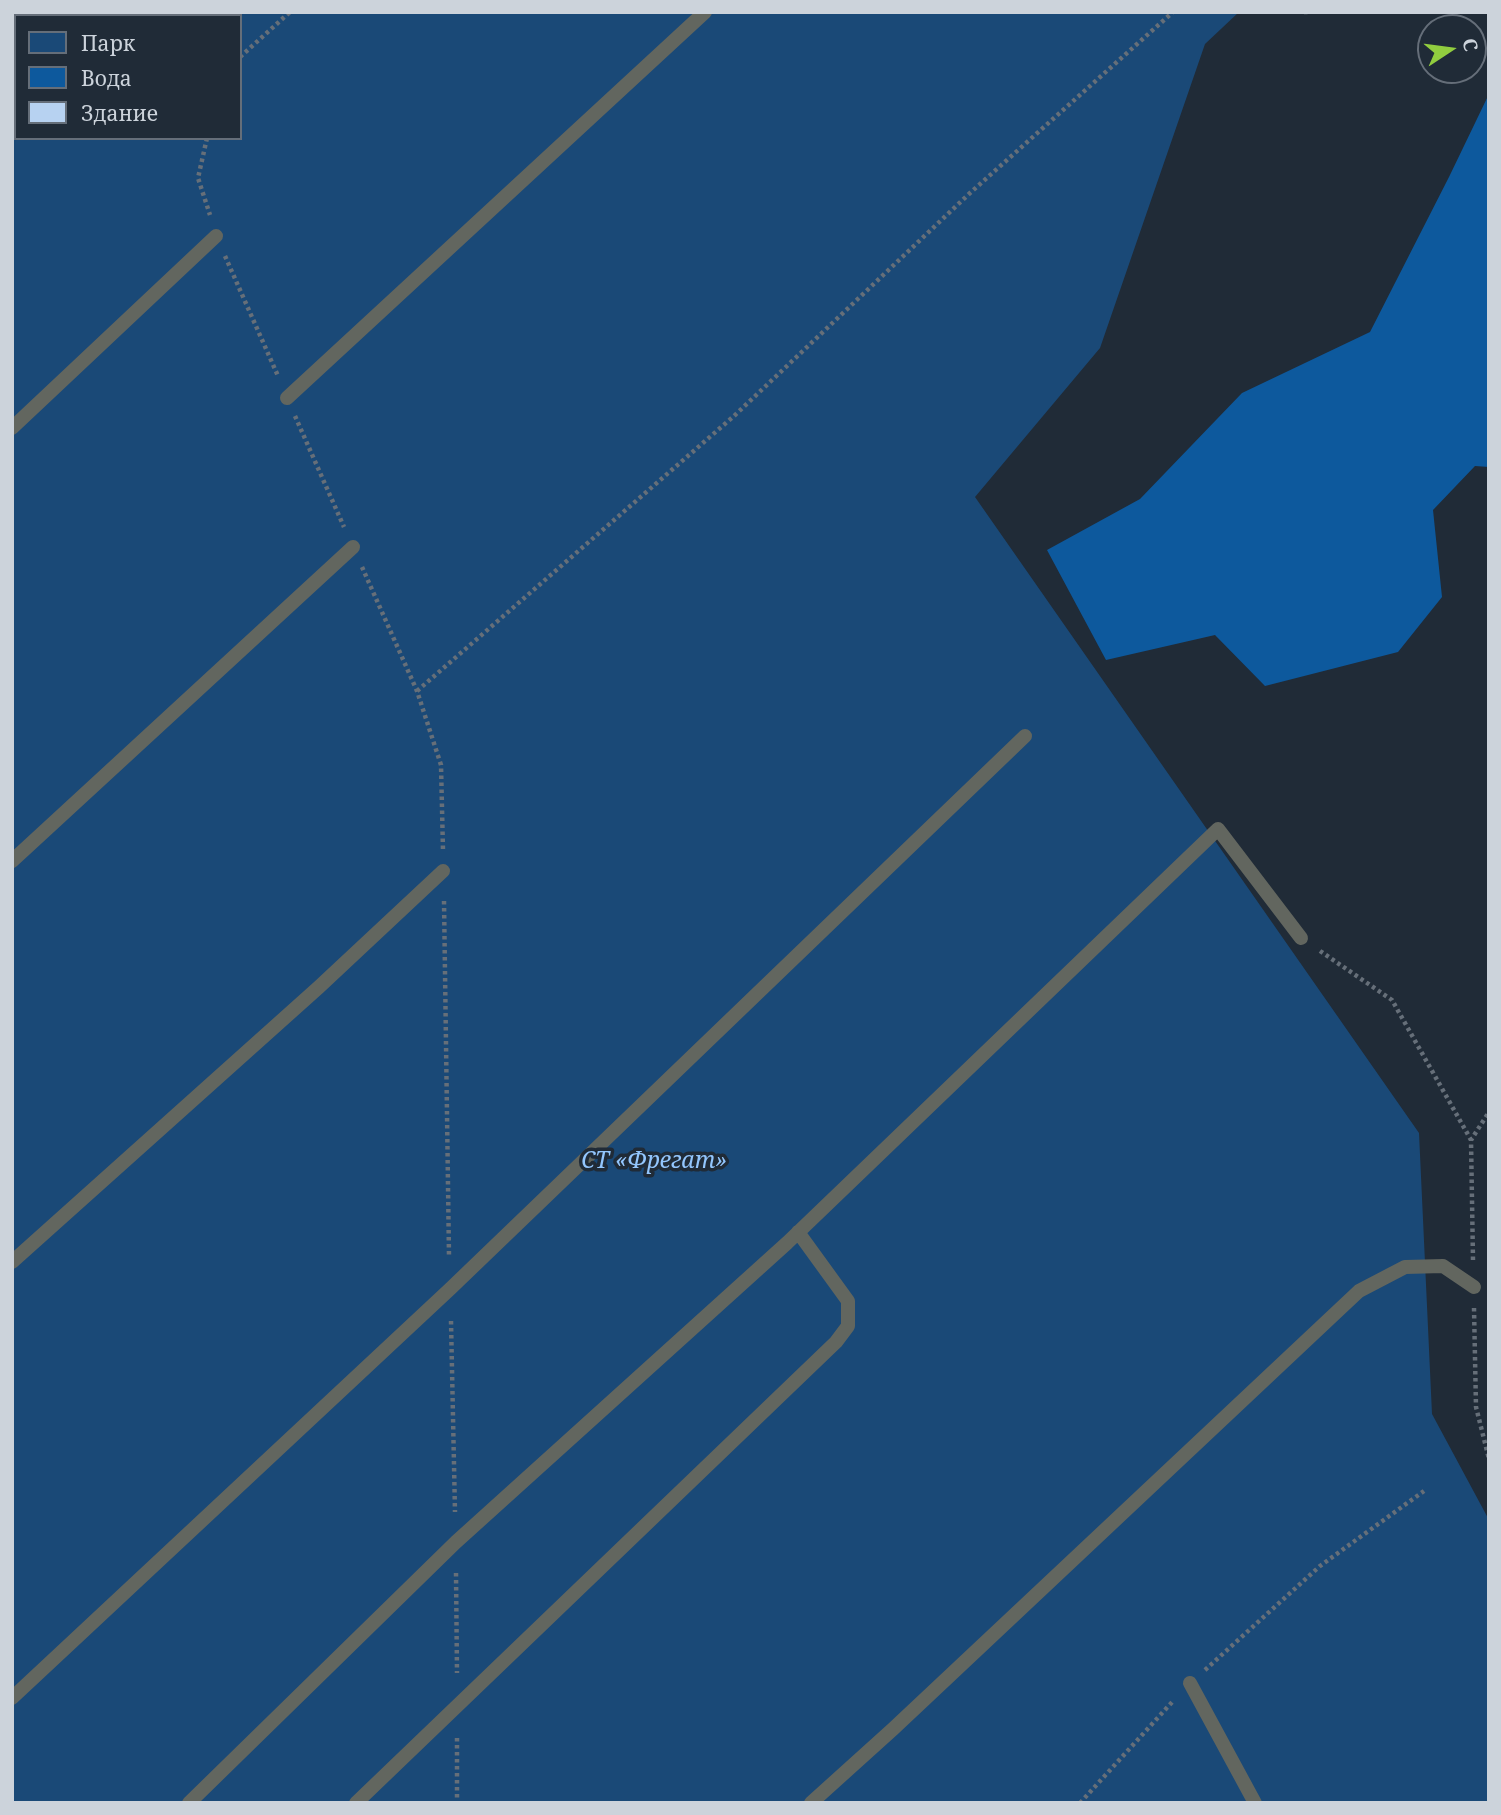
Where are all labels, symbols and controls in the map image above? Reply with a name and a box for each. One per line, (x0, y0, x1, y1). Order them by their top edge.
legend (14, 14, 242, 140)
north arrow (1417, 14, 1487, 84)
text: Парк (81, 29, 135, 57)
text: С (1456, 36, 1485, 54)
text: Вода (81, 64, 132, 92)
text: Здание (81, 99, 158, 127)
park label: СТ «Фрегат» (581, 1147, 727, 1175)

